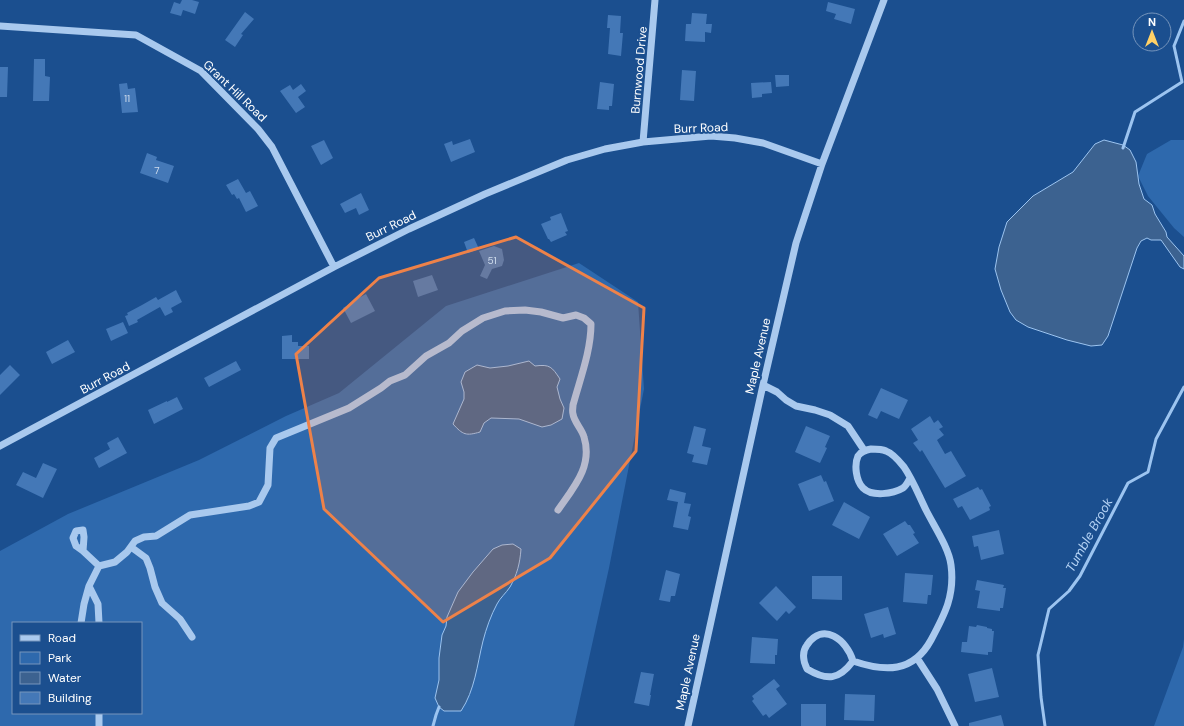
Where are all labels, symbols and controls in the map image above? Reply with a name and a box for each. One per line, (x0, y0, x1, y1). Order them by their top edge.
north arrow (1132, 12, 1172, 52)
text: N (1148, 15, 1156, 29)
street label: Burnwood Drive (627, 25, 651, 114)
street label: Grant Hill Road (200, 57, 270, 125)
house number: 11 (124, 92, 130, 105)
street label: Burr Road (674, 119, 728, 137)
house number: 7 (154, 164, 160, 177)
street label: Burr Road (363, 207, 419, 245)
house number: 51 (487, 254, 497, 267)
street label: Maple Avenue (741, 316, 775, 396)
street label: Burr Road (77, 358, 133, 398)
water label: Tumble Brook (1062, 495, 1117, 575)
legend (12, 622, 142, 714)
text: Road (48, 630, 76, 646)
street label: Maple Avenue (672, 632, 704, 712)
text: Park (48, 650, 72, 666)
text: Water (48, 670, 82, 686)
text: Building (48, 690, 92, 706)

